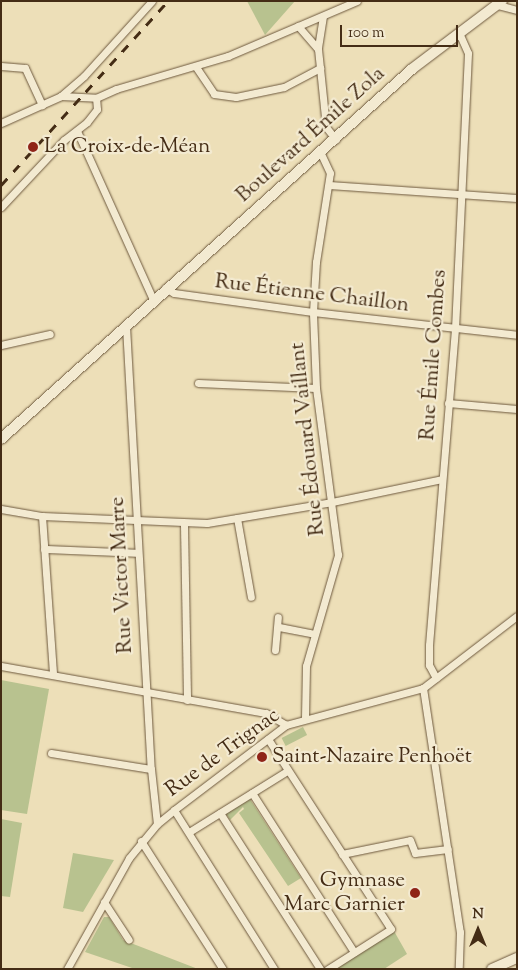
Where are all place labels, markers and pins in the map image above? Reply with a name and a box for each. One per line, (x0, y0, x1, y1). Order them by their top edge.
place label: La Croix-de-Méan (44, 134, 210, 160)
marker: La Croix-de-Méan (26, 140, 40, 154)
place label: Saint-Nazaire Penhoët (272, 744, 472, 770)
marker: Saint-Nazaire Penhoët (256, 751, 268, 763)
place label: Gymnase Marc Garnier (284, 868, 405, 918)
marker: Gymnase Marc Garnier (409, 887, 421, 899)

